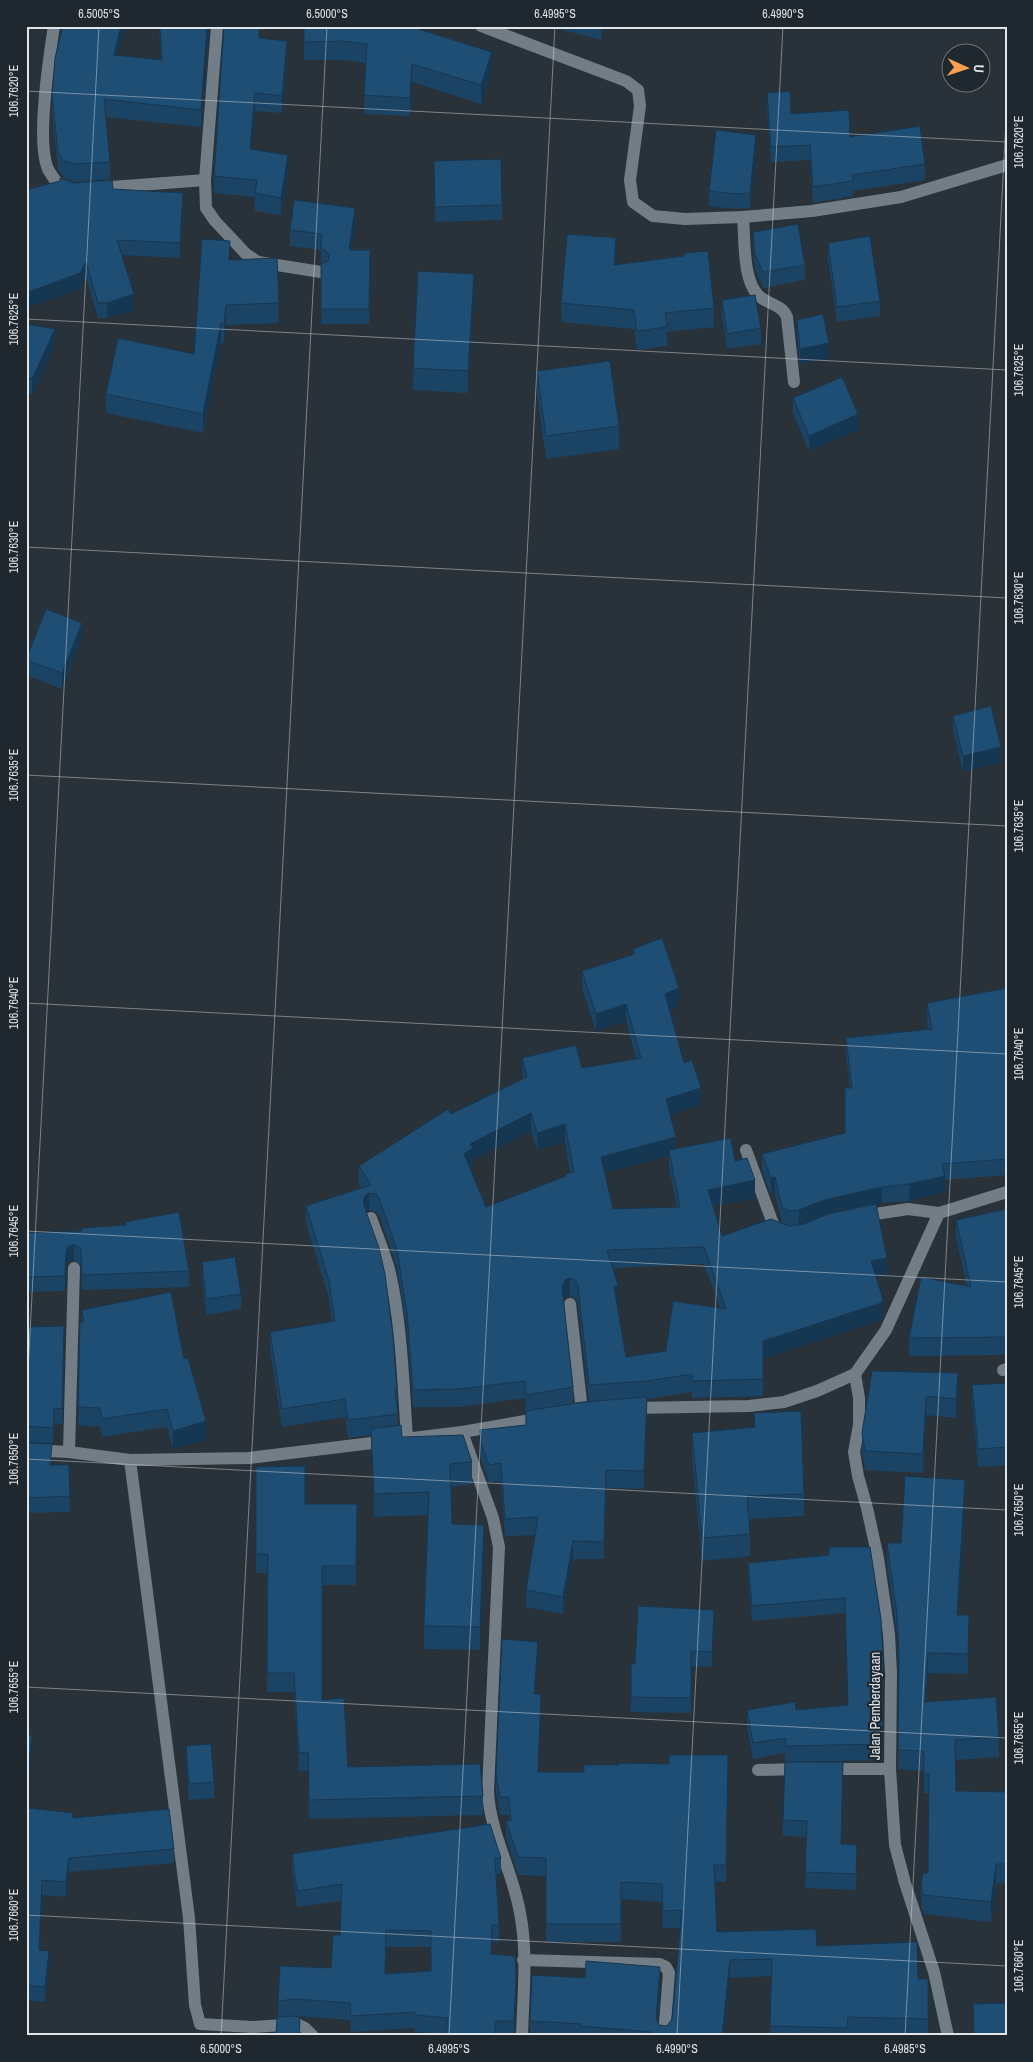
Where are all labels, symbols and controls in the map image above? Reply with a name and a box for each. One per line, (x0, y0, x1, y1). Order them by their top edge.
text: 6.5005°S (78, 6, 120, 22)
text: 6.5000°S (306, 6, 348, 22)
text: 6.4995°S (534, 6, 576, 22)
text: 6.4990°S (762, 6, 804, 22)
north arrow (940, 42, 990, 92)
text: U (970, 64, 988, 73)
text: 106.7620°E (6, 65, 22, 117)
text: 106.7620°E (1011, 116, 1027, 168)
text: 106.7625°E (6, 293, 22, 345)
text: 106.7625°E (1011, 344, 1027, 396)
text: 106.7630°E (6, 521, 22, 573)
text: 106.7630°E (1011, 572, 1027, 624)
text: 106.7635°E (6, 749, 22, 801)
text: 106.7635°E (1011, 800, 1027, 852)
text: 106.7640°E (6, 977, 22, 1029)
text: 106.7640°E (1011, 1028, 1027, 1080)
text: 106.7645°E (6, 1205, 22, 1257)
text: 106.7645°E (1011, 1256, 1027, 1308)
text: 106.7650°E (6, 1433, 22, 1485)
text: 106.7650°E (1011, 1484, 1027, 1536)
street label: Jalan Pemberdayaan (866, 1652, 884, 1760)
text: 106.7655°E (6, 1661, 22, 1713)
text: 106.7655°E (1011, 1712, 1027, 1764)
text: 106.7660°E (6, 1889, 22, 1941)
text: 106.7660°E (1011, 1940, 1027, 1992)
text: 6.5000°S (200, 2041, 242, 2057)
text: 6.4995°S (428, 2041, 470, 2057)
text: 6.4990°S (656, 2041, 698, 2057)
text: 6.4985°S (884, 2041, 926, 2057)

